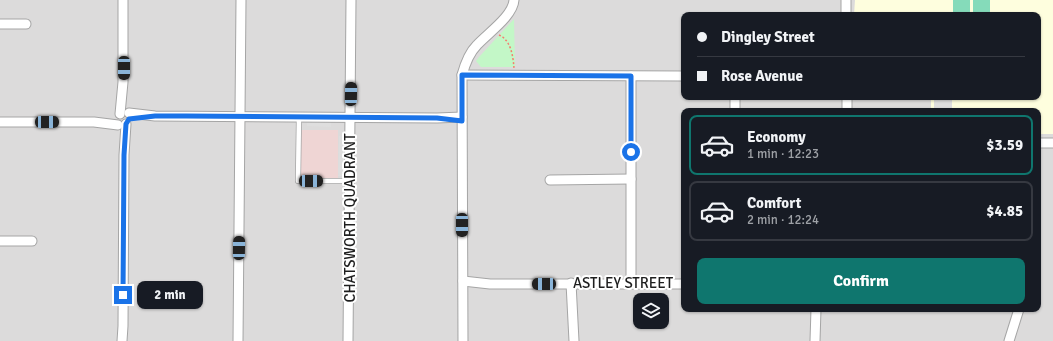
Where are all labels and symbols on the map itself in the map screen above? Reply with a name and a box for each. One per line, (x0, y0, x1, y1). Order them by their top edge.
car (118, 56, 130, 80)
car (345, 82, 357, 106)
car (35, 116, 59, 128)
street label: CHATSWORTH QUADRANT (341, 133, 359, 303)
route start (622, 143, 640, 161)
car (299, 175, 323, 187)
car (456, 213, 468, 237)
car (233, 236, 245, 260)
street label: ASTLEY STREET (573, 274, 674, 292)
car (532, 278, 556, 290)
callout: 2 min (137, 281, 203, 309)
route end (114, 286, 132, 304)

